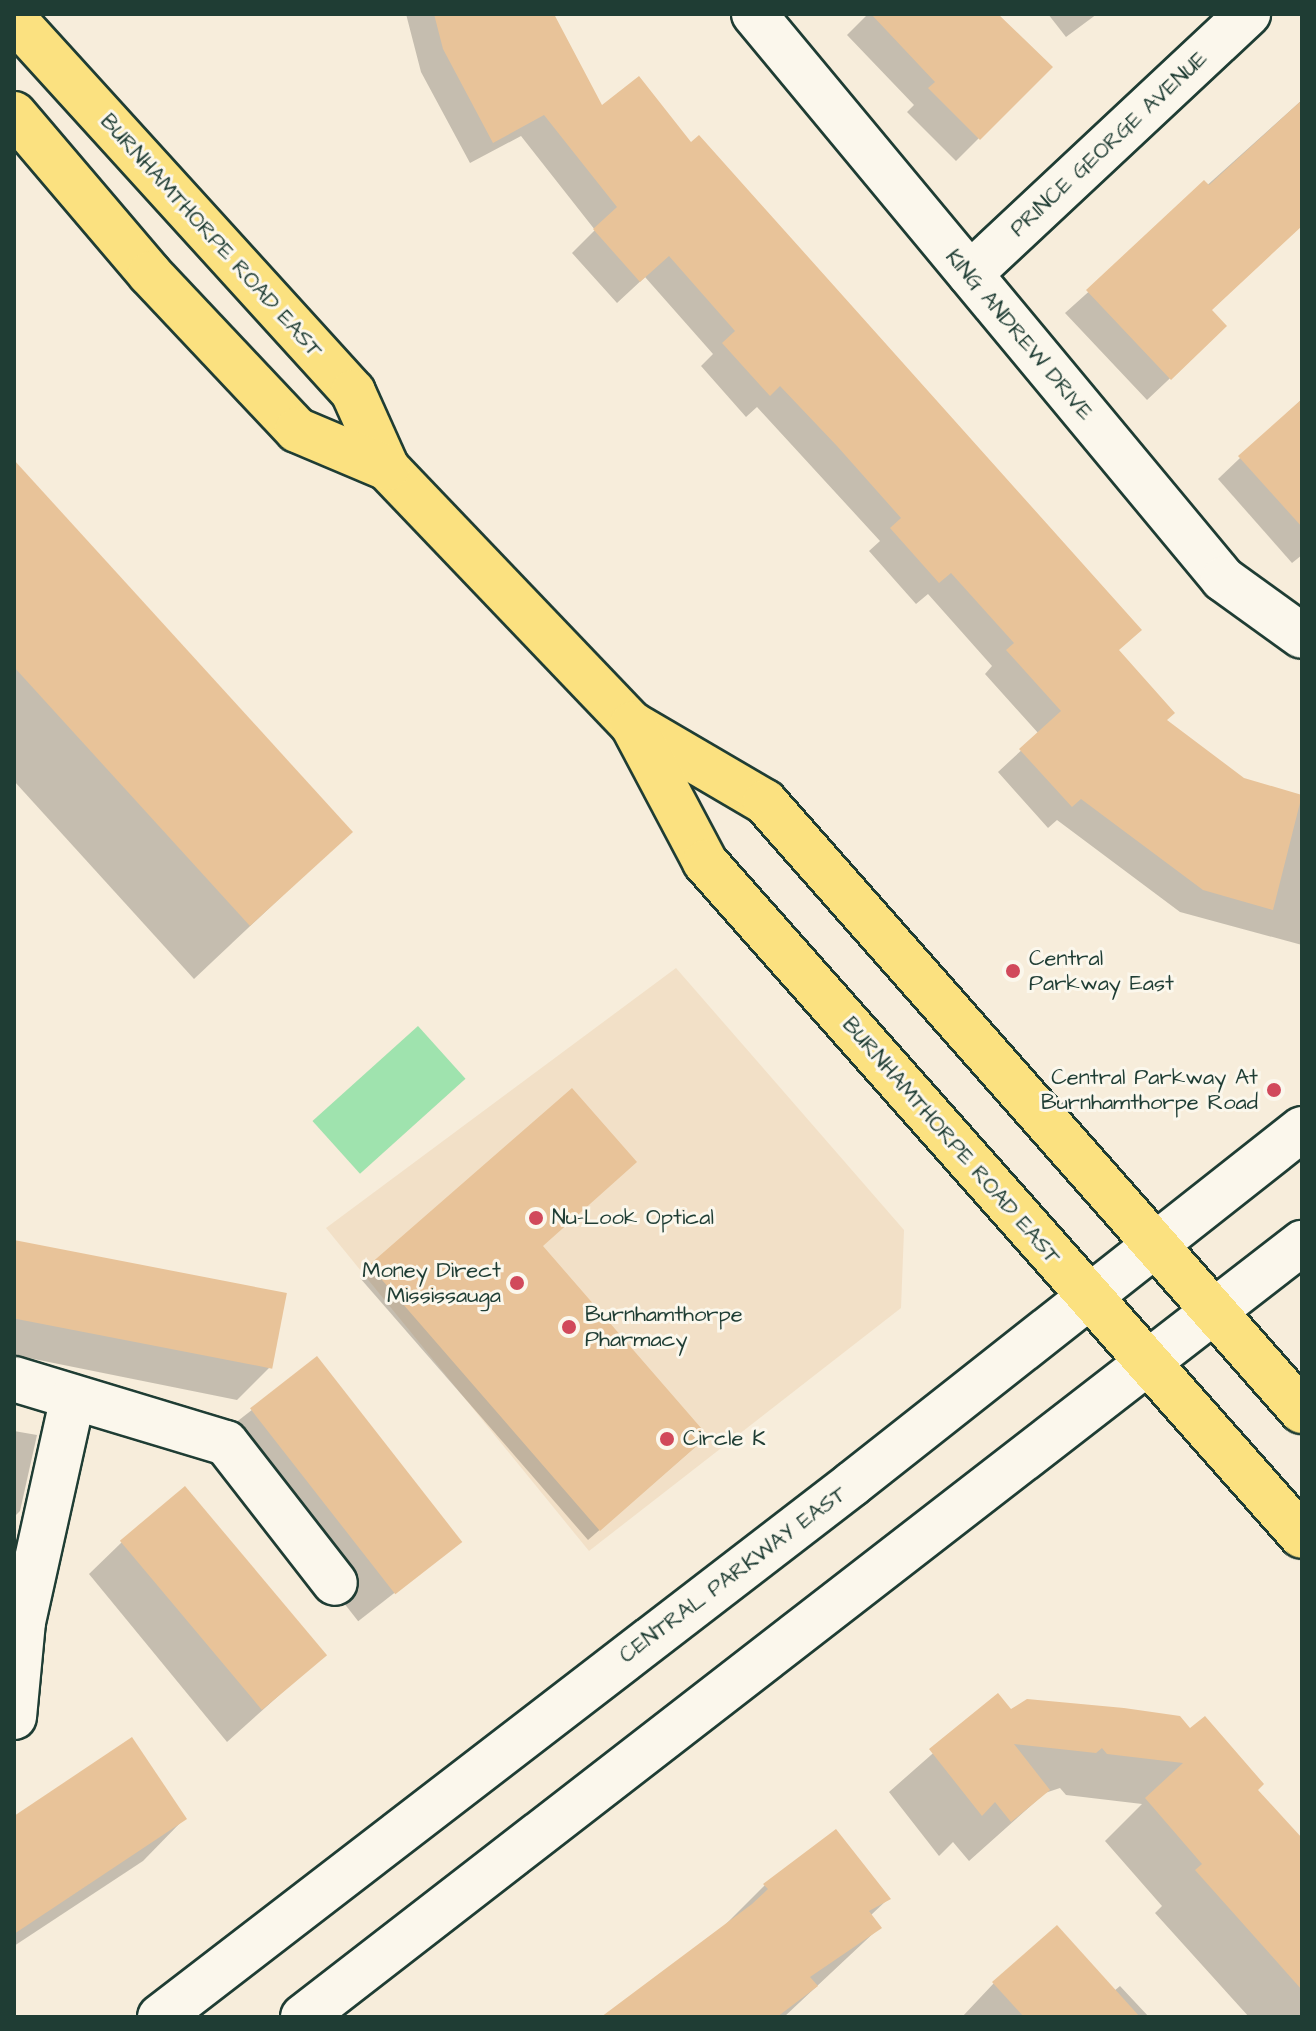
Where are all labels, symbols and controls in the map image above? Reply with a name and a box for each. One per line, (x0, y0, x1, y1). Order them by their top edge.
street label: PRINCE GEORGE AVENUE (1005, 46, 1213, 242)
street label: BURNHAMTHORPE ROAD EAST (94, 109, 328, 363)
street label: KING ANDREW DRIVE (940, 244, 1098, 426)
place label: Central Parkway East (1029, 945, 1174, 996)
marker: Central Parkway East (1004, 962, 1022, 980)
street label: BURNHAMTHORPE ROAD EAST (836, 1012, 1066, 1270)
place label: Central Parkway At Burnhamthorpe Road (1041, 1064, 1258, 1116)
marker: Central Parkway At Burnhamthorpe Road (1265, 1081, 1283, 1099)
place label: Nu-Look Optical (552, 1205, 714, 1231)
marker: Nu-Look Optical (527, 1209, 545, 1227)
place label: Money Direct Mississauga (362, 1257, 501, 1308)
marker: Money Direct Mississauga (508, 1274, 526, 1292)
place label: Burnhamthorpe Pharmacy (585, 1301, 743, 1352)
marker: Burnhamthorpe Pharmacy (560, 1318, 578, 1336)
place label: Circle K (683, 1426, 765, 1452)
marker: Circle K (658, 1430, 676, 1448)
street label: CENTRAL PARKWAY EAST (614, 1481, 852, 1669)

